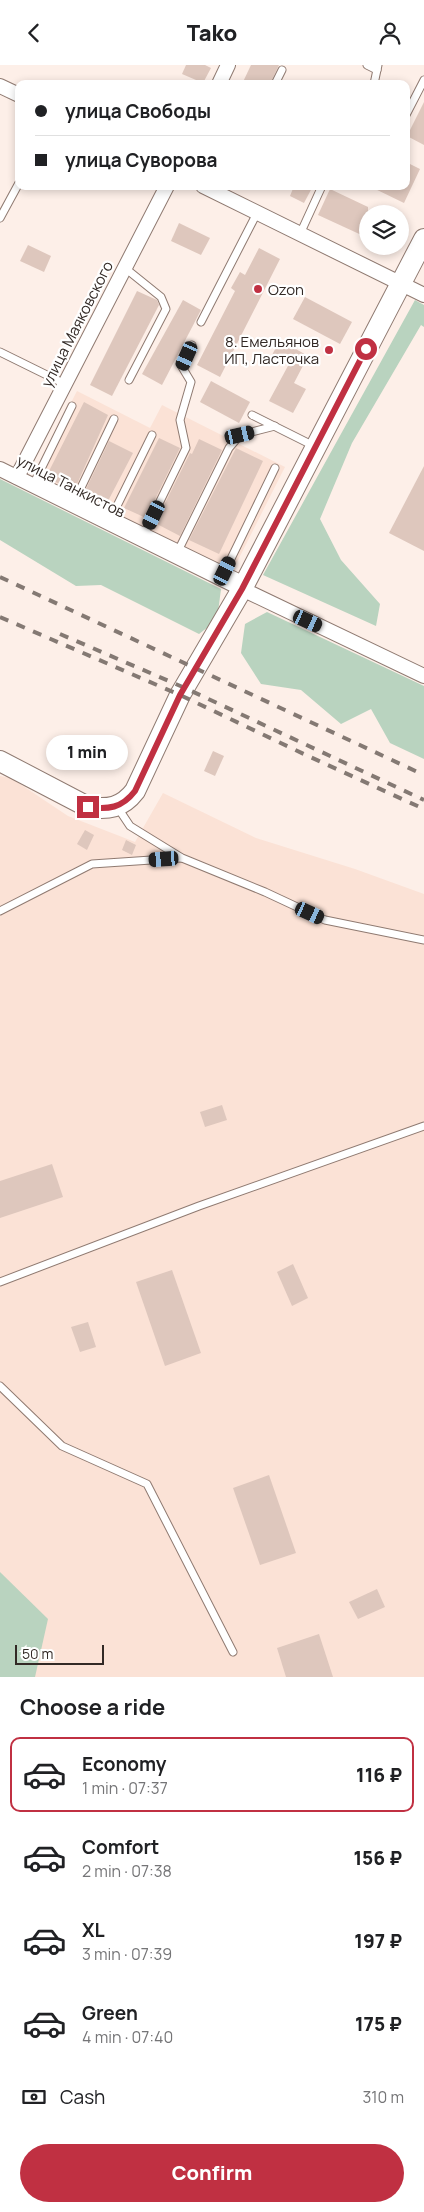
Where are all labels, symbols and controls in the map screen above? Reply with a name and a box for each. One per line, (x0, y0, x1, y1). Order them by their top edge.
text: Tako (187, 18, 237, 48)
icon: back (20, 19, 48, 47)
icon: person (376, 19, 404, 47)
text: улица Свободы (65, 98, 211, 124)
text: улица Суворова (65, 147, 217, 173)
map controls (359, 205, 409, 255)
button: layers (359, 205, 409, 255)
street label: улица Маяковского (36, 257, 118, 391)
place label: Ozon (268, 279, 304, 300)
marker: Ozon (252, 283, 264, 295)
place label: 8. Емельянов ИП, Ласточка (224, 331, 319, 369)
route start (355, 338, 377, 360)
car (174, 339, 199, 373)
marker: 8. Емельянов ИП, Ласточка (323, 344, 335, 356)
car (223, 424, 256, 446)
street label: улица Танкистов (13, 450, 129, 522)
car (140, 498, 167, 532)
car (211, 554, 238, 588)
car (291, 608, 324, 634)
callout: 1 min (47, 735, 129, 769)
text: 1 min (67, 741, 107, 763)
route end (77, 796, 99, 818)
car (148, 850, 179, 868)
car (293, 900, 326, 926)
scale bar (15, 1642, 104, 1665)
text: 50 m (22, 1644, 53, 1663)
text: Choose a ride (20, 1692, 165, 1722)
text: Economy (82, 1751, 166, 1777)
icon: car (22, 1752, 67, 1797)
text: 116 ₽ (356, 1762, 402, 1788)
text: 1 min · 07:37 (82, 1777, 168, 1799)
text: Comfort (82, 1834, 159, 1860)
icon: car (22, 1835, 67, 1880)
text: 156 ₽ (353, 1845, 402, 1871)
text: 2 min · 07:38 (82, 1860, 172, 1882)
text: XL (82, 1917, 105, 1943)
icon: car (22, 1918, 67, 1963)
text: 197 ₽ (354, 1928, 402, 1954)
text: 3 min · 07:39 (82, 1943, 172, 1965)
text: Green (82, 2000, 138, 2026)
icon: car (22, 2001, 67, 2046)
text: 175 ₽ (355, 2011, 402, 2037)
text: 4 min · 07:40 (82, 2026, 173, 2048)
icon: cash (20, 2083, 48, 2111)
text: Cash (60, 2084, 105, 2110)
text: 310 m (362, 2086, 404, 2108)
button: Confirm (20, 2144, 404, 2202)

